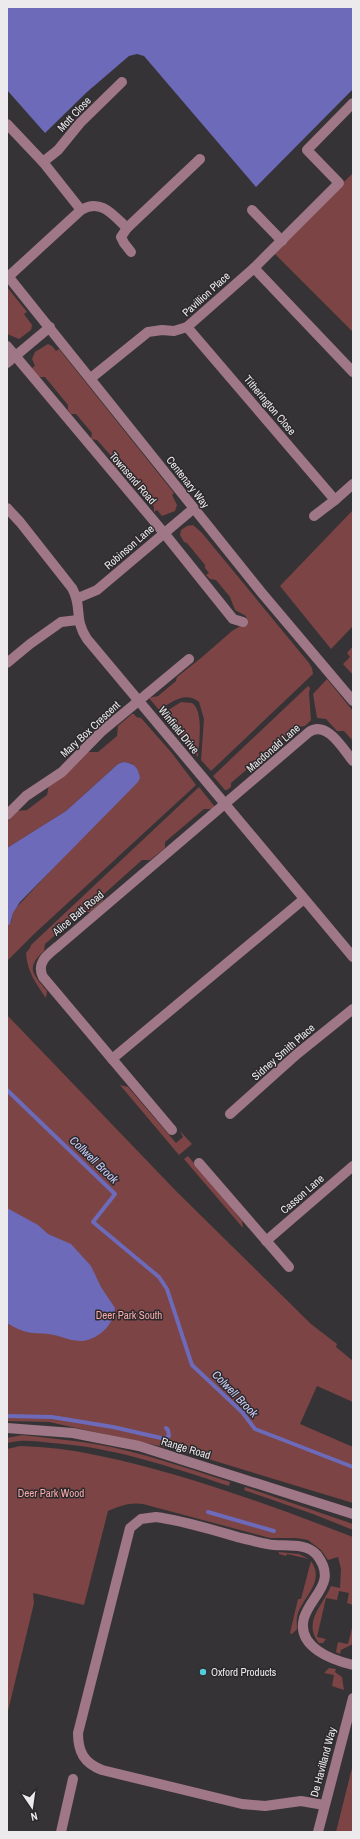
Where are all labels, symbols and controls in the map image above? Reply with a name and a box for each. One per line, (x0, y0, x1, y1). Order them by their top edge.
street label: Mott Close (54, 93, 94, 135)
street label: Pavillion Place (179, 269, 233, 319)
street label: Titherington Close (241, 372, 299, 438)
street label: Townsend Road (106, 449, 160, 507)
street label: Centenary Way (163, 453, 213, 511)
street label: Robinson Lane (101, 522, 157, 572)
street label: Mary Box Crescent (57, 697, 123, 760)
street label: Winfield Drive (156, 703, 202, 757)
street label: Macdonald Lane (243, 721, 303, 775)
street label: Alice Batt Road (49, 887, 107, 939)
street label: Sidney Smith Place (249, 1021, 317, 1083)
water label: Collwell Brook (66, 1133, 123, 1188)
street label: Casson Lane (277, 1171, 327, 1217)
park label: Deer Park South (96, 1308, 162, 1322)
water label: Colwell Brook (208, 1367, 262, 1422)
street label: Range Road (160, 1434, 212, 1462)
park label: Deer Park Wood (18, 1486, 84, 1500)
place label: Oxford Products (211, 1665, 277, 1679)
marker: Oxford Products (198, 1667, 208, 1677)
street label: De Havilland Way (307, 1725, 339, 1799)
north arrow (12, 1787, 52, 1827)
text: N (30, 1809, 39, 1824)

